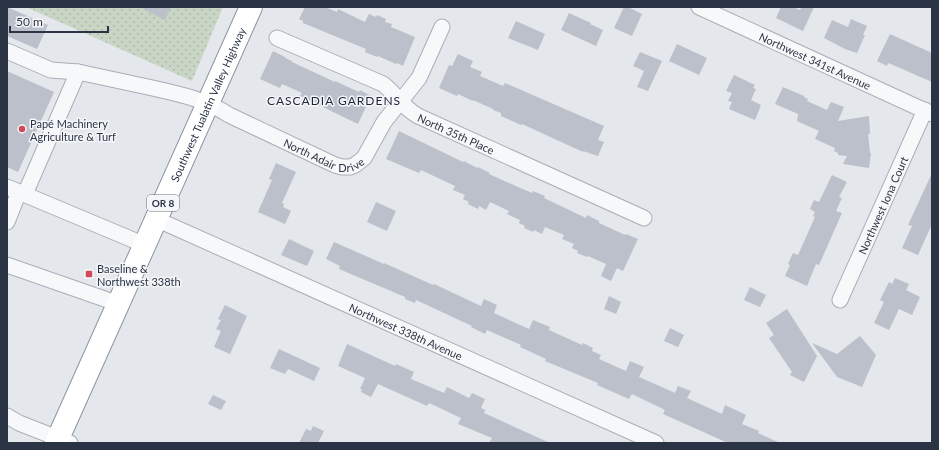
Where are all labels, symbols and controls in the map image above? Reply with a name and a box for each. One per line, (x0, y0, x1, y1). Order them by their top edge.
scale bar (10, 8, 108, 34)
text: 50 m (16, 14, 43, 29)
street label: Southwest Tualatin Valley Highway (167, 25, 248, 184)
street label: Northwest 341st Avenue (757, 29, 873, 92)
district label: CASCADIA GARDENS (267, 93, 401, 108)
street label: North 35th Place (416, 110, 497, 156)
place label: Papé Machinery Agriculture & Turf (30, 117, 116, 143)
marker: Papé Machinery Agriculture & Turf (17, 124, 27, 134)
street label: North Adair Drive (282, 135, 366, 174)
street label: Northwest Iona Court (855, 154, 910, 256)
road number: OR 8 (147, 195, 179, 211)
place label: Baseline & Northwest 338th (97, 262, 181, 288)
marker: Baseline & Northwest 338th (84, 269, 94, 279)
street label: Northwest 338th Avenue (347, 300, 465, 362)

